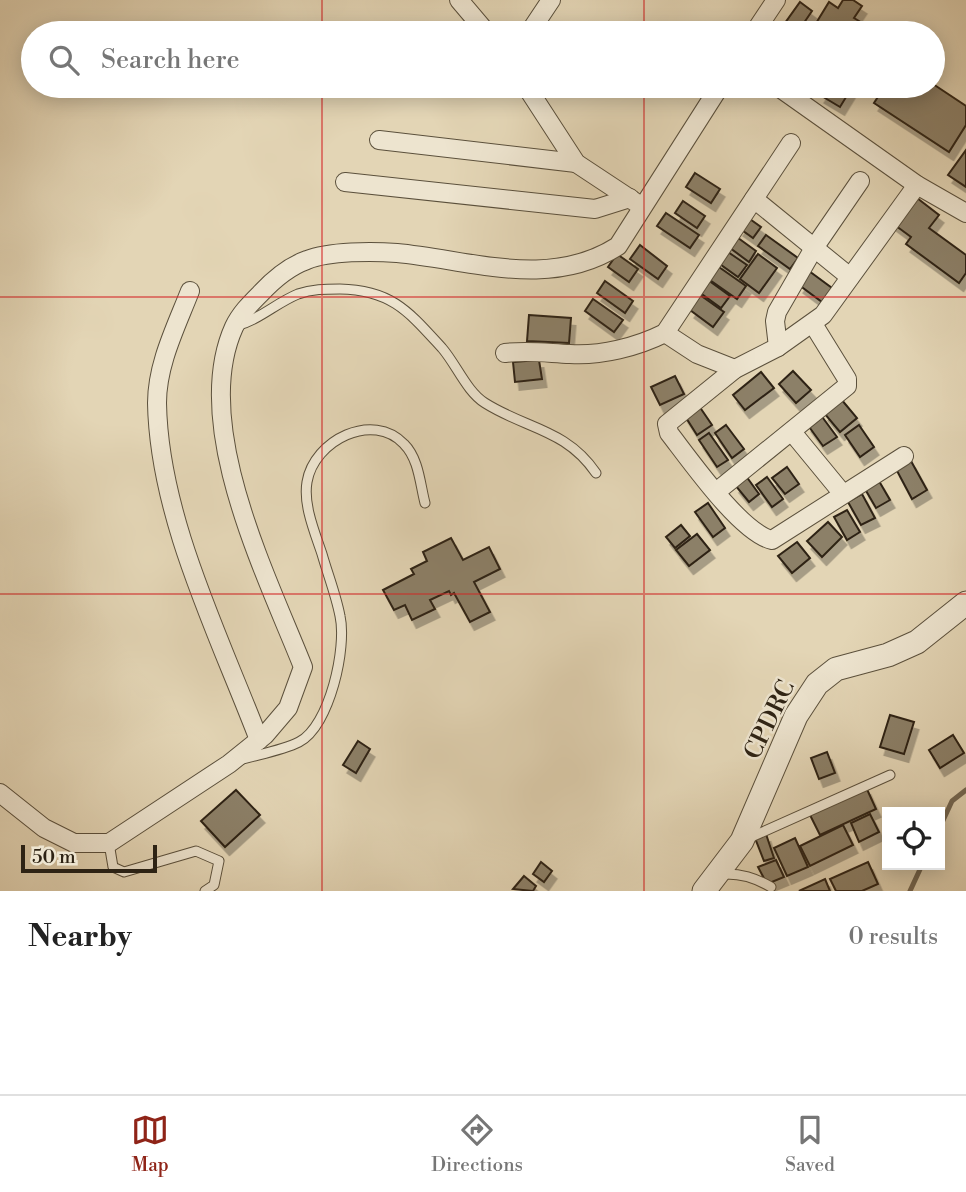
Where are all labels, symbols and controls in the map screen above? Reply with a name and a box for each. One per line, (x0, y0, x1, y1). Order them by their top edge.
search box (21, 21, 945, 98)
icon: search (45, 41, 83, 79)
text: Search here (101, 44, 240, 76)
street label: CPDRC (738, 676, 802, 764)
map controls (882, 807, 945, 870)
button: locate (882, 807, 945, 870)
scale bar (21, 842, 158, 874)
text: 50 m (32, 845, 76, 869)
text: Nearby (28, 918, 132, 956)
text: 0 results (848, 923, 938, 951)
tab: Map (131, 1111, 169, 1177)
tab: Directions (431, 1111, 523, 1177)
tab: Saved (785, 1111, 835, 1177)

